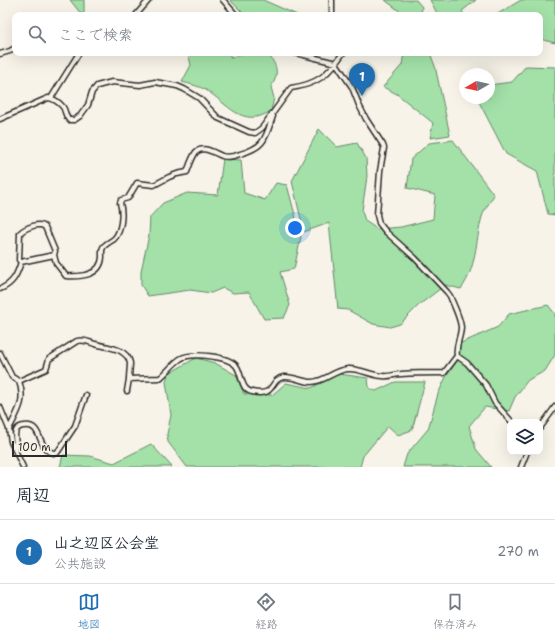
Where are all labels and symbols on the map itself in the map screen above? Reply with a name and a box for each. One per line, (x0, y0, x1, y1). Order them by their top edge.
pin: 1 (349, 63, 375, 96)
north arrow (459, 68, 495, 104)
your location (285, 218, 305, 238)
scale bar (12, 439, 67, 458)

